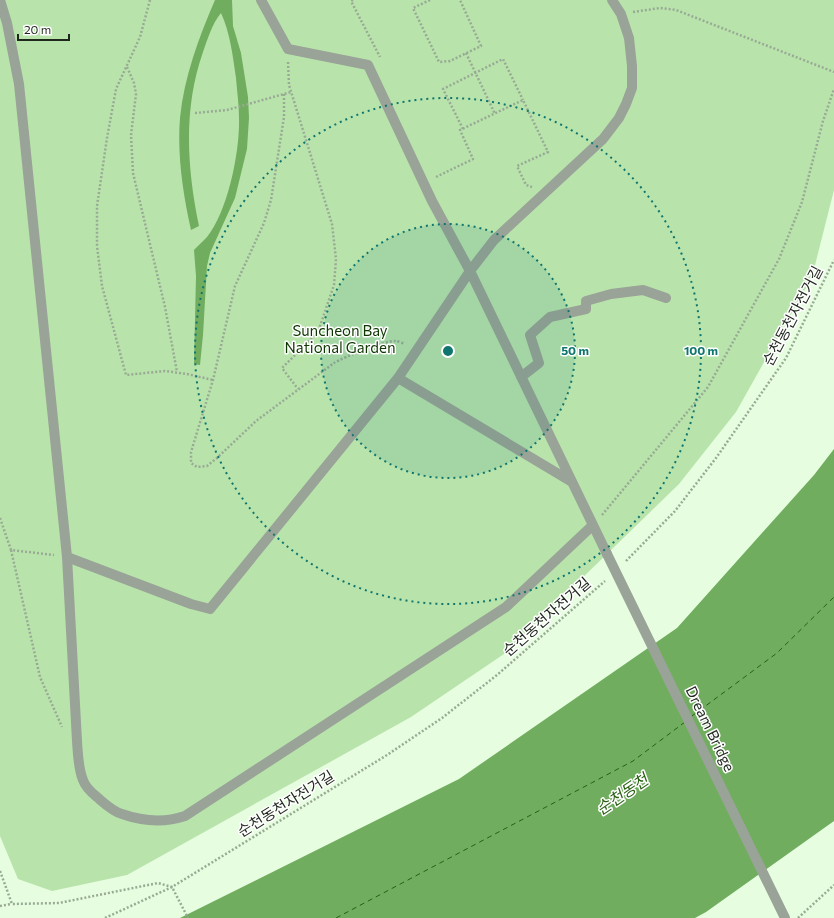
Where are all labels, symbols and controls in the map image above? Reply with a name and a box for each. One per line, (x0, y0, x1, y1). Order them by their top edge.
scale bar (18, 16, 69, 42)
text: 20 m (24, 22, 51, 36)
street label: 순천동천자전거길 (758, 263, 826, 368)
park label: Suncheon Bay National Garden (285, 321, 396, 356)
text: 50 m (561, 343, 589, 357)
text: 100 m (684, 343, 718, 357)
centre of rings (441, 344, 455, 358)
street label: 순천동천자전거길 (499, 573, 594, 659)
street label: Dream Bridge (683, 683, 739, 774)
street label: 순천동천자전거길 (234, 766, 337, 840)
water label: 순천동천 (592, 768, 653, 818)

